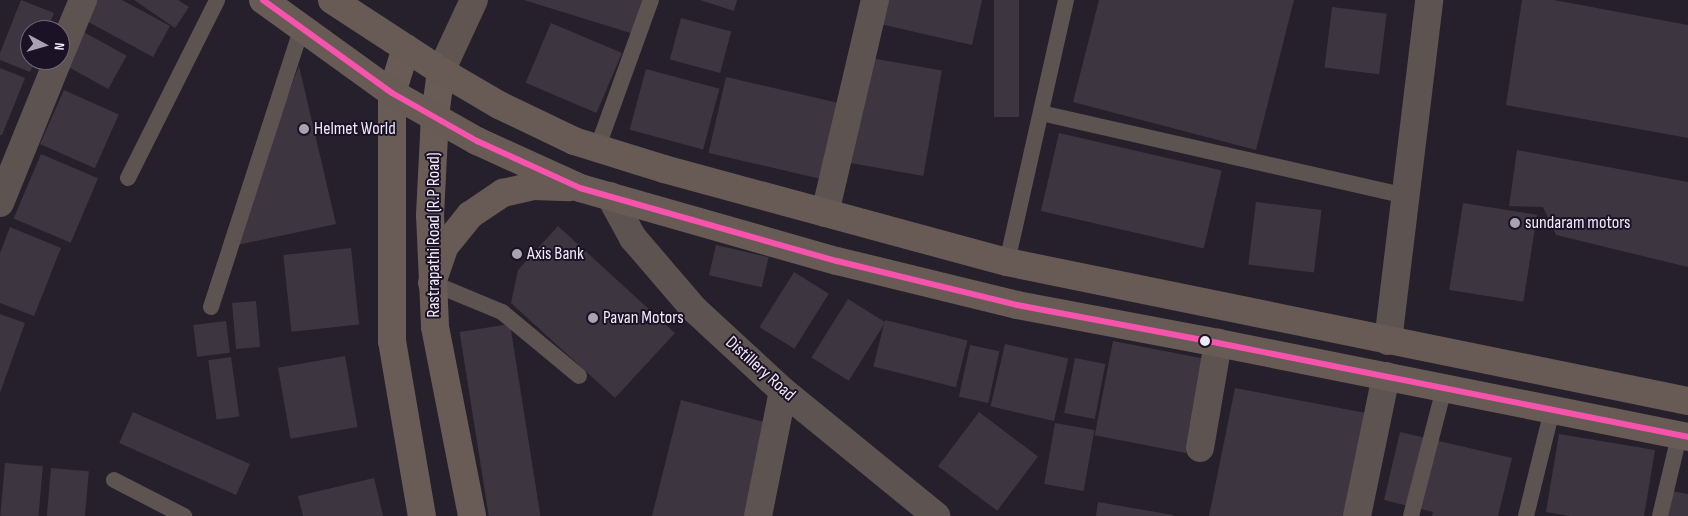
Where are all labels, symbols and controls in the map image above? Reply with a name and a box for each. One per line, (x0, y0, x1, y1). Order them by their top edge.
north arrow (20, 20, 70, 70)
text: N (51, 42, 68, 51)
place label: Helmet World (314, 118, 396, 140)
marker: Helmet World (298, 123, 310, 135)
street label: Rastrapathi Road (R.P Road) (423, 152, 445, 318)
place label: sundaram motors (1525, 212, 1631, 234)
marker: sundaram motors (1509, 217, 1521, 229)
place label: Axis Bank (527, 243, 584, 265)
marker: Axis Bank (511, 248, 523, 260)
place label: Pavan Motors (603, 307, 684, 329)
marker: Pavan Motors (587, 312, 599, 324)
street label: Distillery Road (721, 332, 799, 406)
unlabelled marker (1200, 336, 1210, 346)

